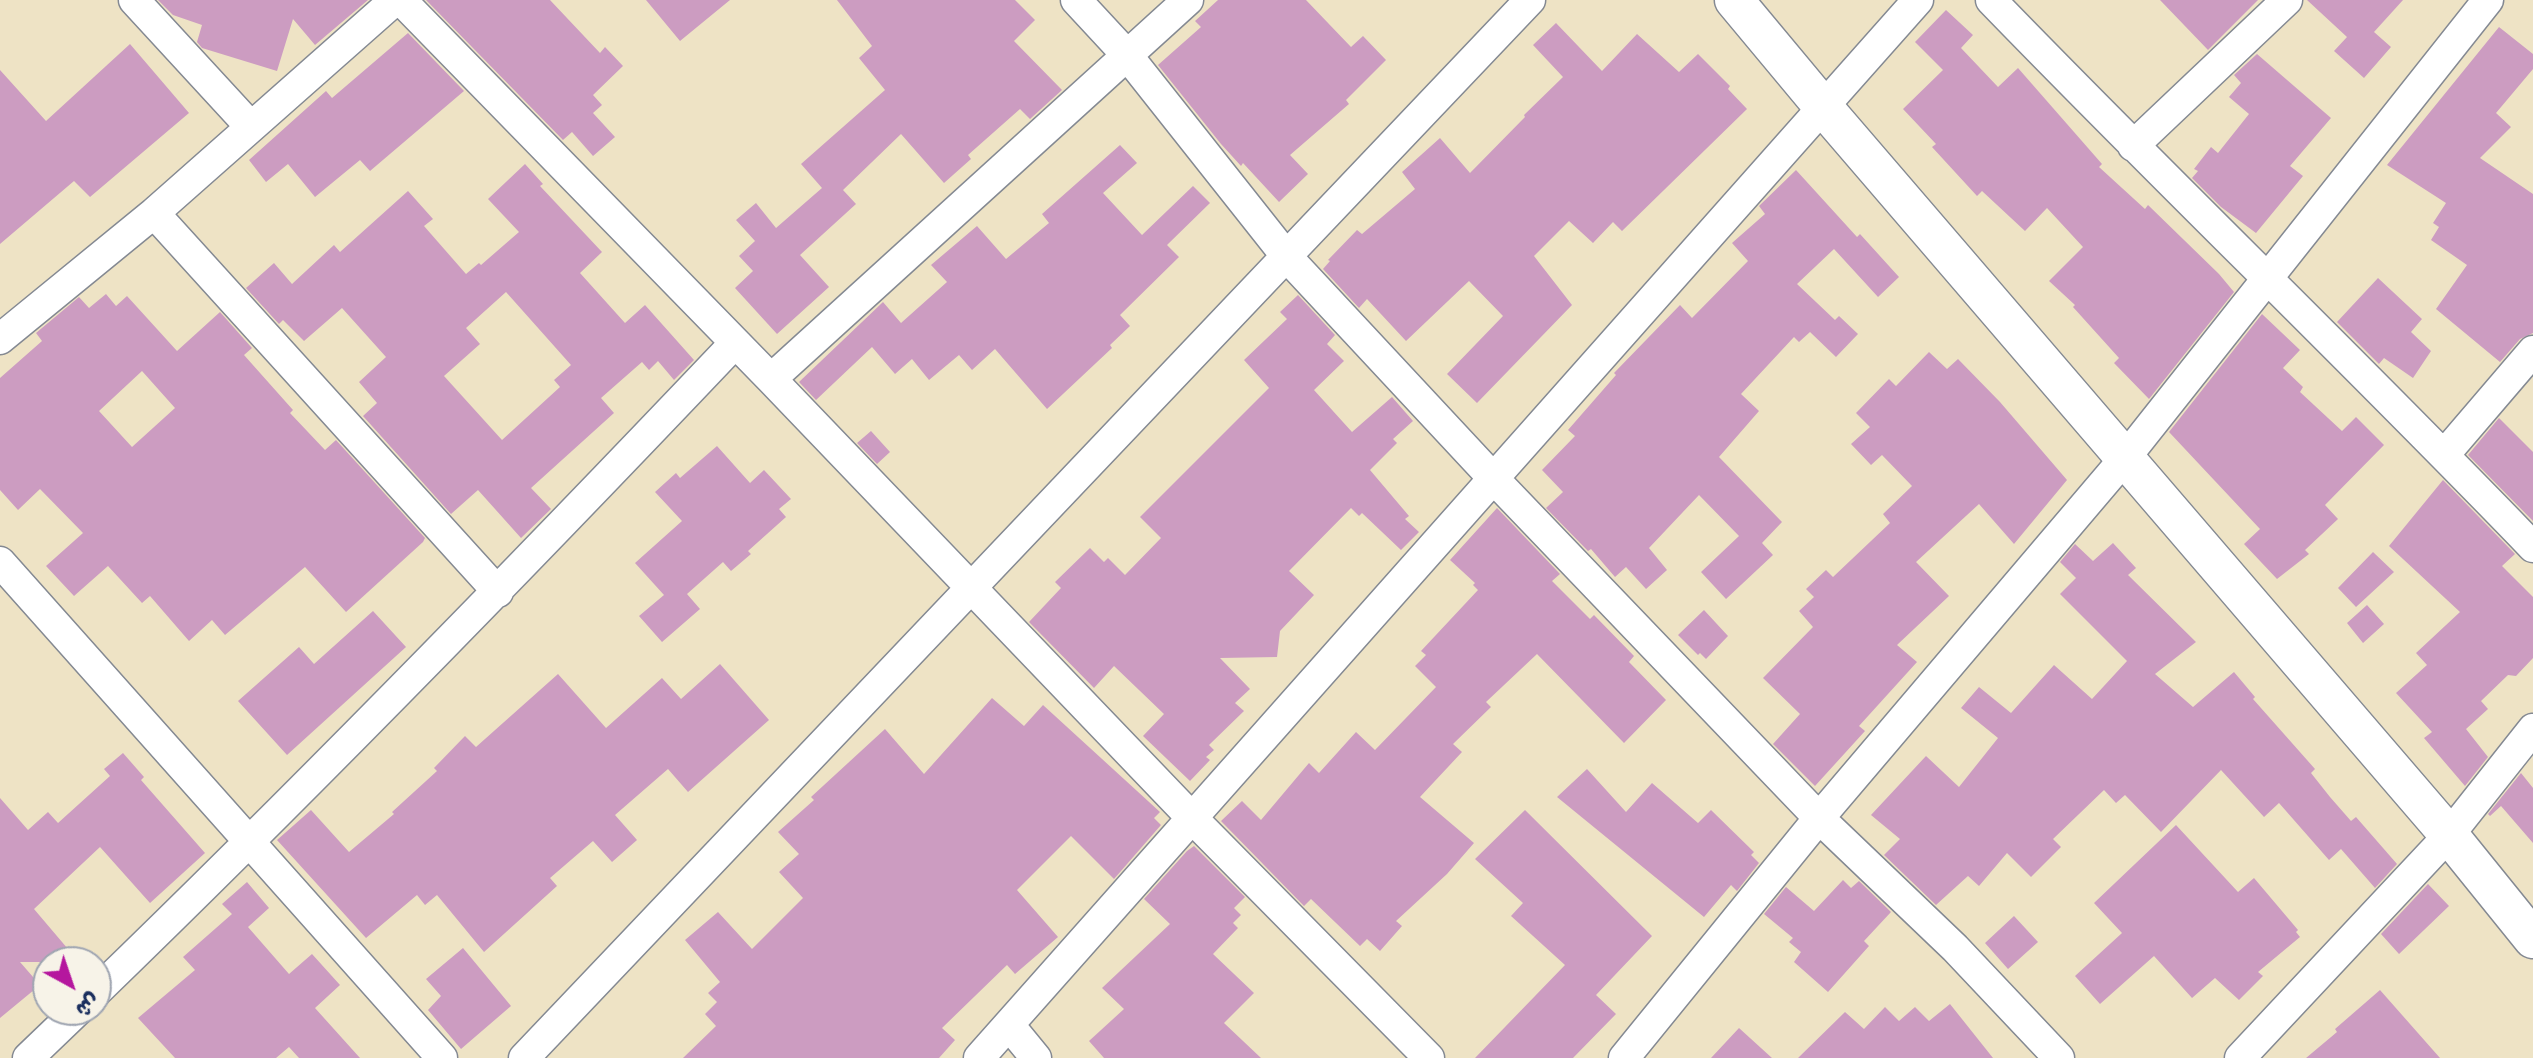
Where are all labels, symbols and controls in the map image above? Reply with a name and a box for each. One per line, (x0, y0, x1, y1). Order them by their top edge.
north arrow (32, 946, 112, 1026)
text: ش (69, 985, 104, 1021)

